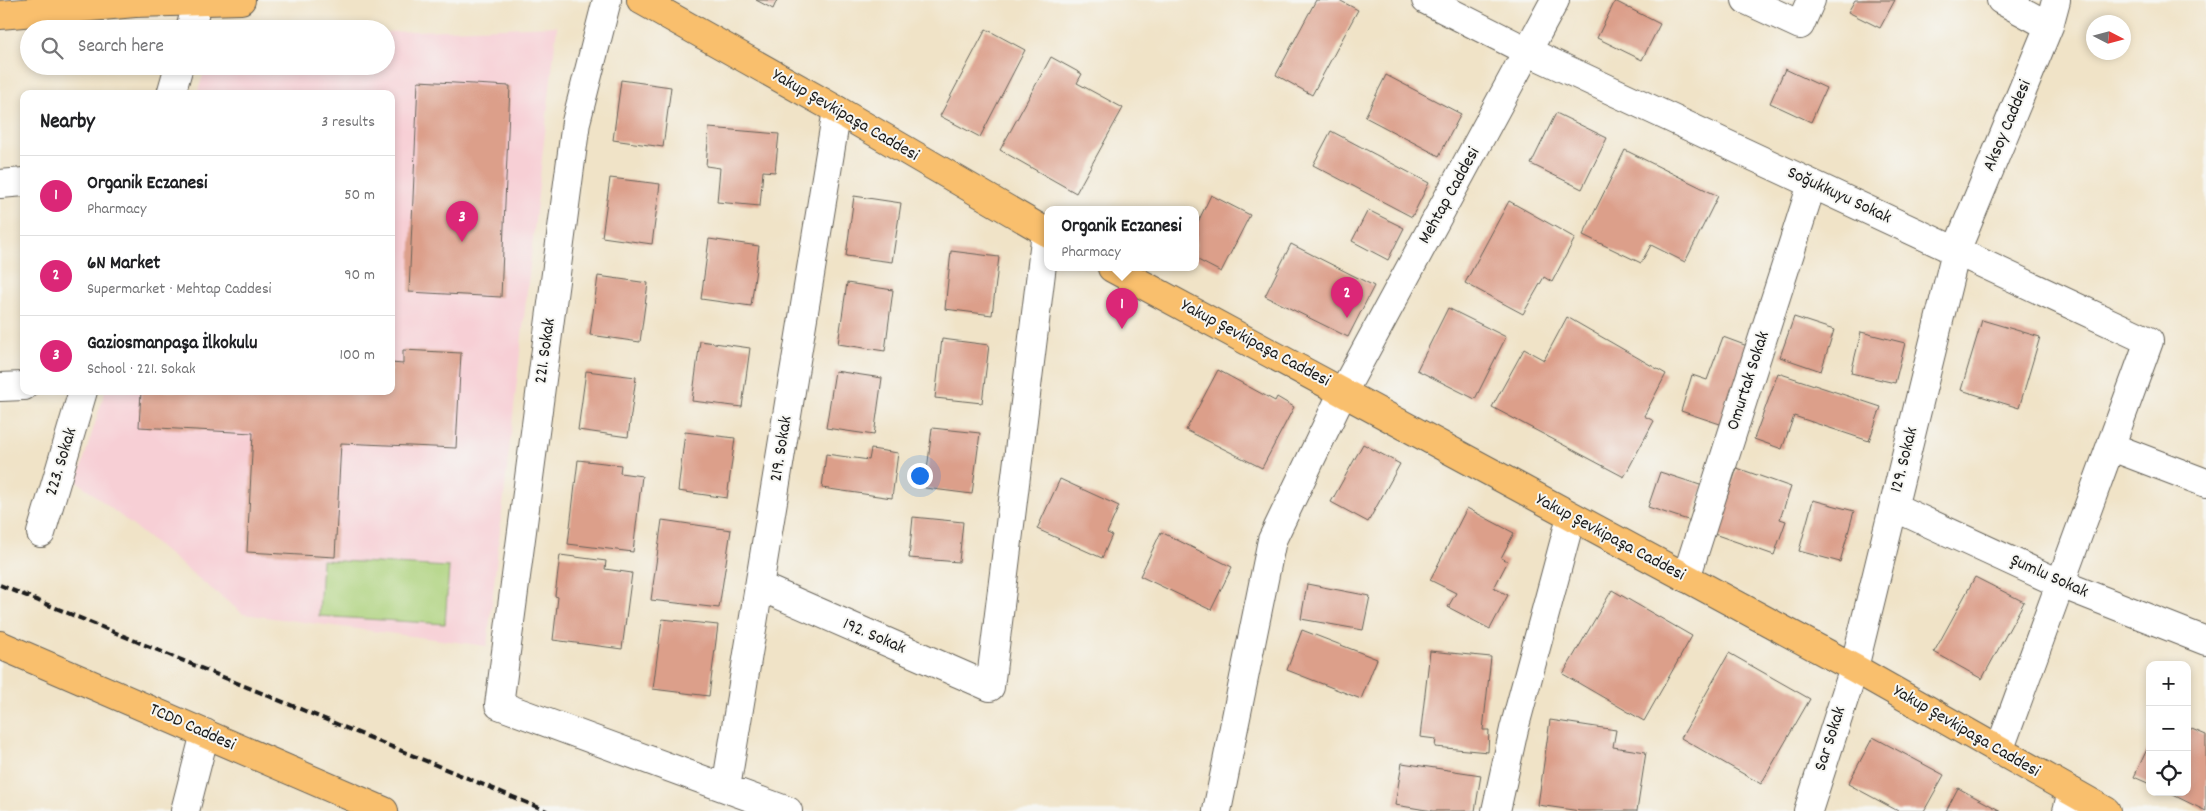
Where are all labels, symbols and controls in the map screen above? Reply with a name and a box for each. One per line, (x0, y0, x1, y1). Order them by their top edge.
north arrow (2086, 15, 2131, 60)
search box (20, 20, 395, 75)
icon: search (38, 34, 66, 62)
text: Search here (78, 34, 164, 61)
street label: Yakup Şevkipaşa Caddesi (767, 64, 923, 168)
street label: Aksoy Caddesi (1978, 76, 2038, 176)
text: Nearby (40, 108, 95, 138)
text: 3 results (321, 111, 375, 134)
street label: Mehtap Caddesi (1413, 143, 1487, 249)
street label: Soğukkuyu Sokak (1783, 161, 1895, 231)
text: Organik Eczanesi (87, 171, 208, 198)
text: 1 (54, 184, 58, 207)
text: 50 m (344, 184, 375, 207)
text: Pharmacy (87, 198, 146, 221)
pin: 3 (446, 201, 478, 242)
popup (1044, 206, 1199, 271)
text: Organik Eczanesi (1061, 214, 1182, 241)
text: Pharmacy (1061, 241, 1121, 264)
text: 6N Market (87, 251, 160, 278)
text: 2 (53, 264, 60, 287)
text: 90 m (344, 264, 375, 287)
pin: 2 (1331, 277, 1363, 318)
text: Supermarket · Mehtap Caddesi (87, 278, 272, 301)
pin: 1 (1106, 288, 1138, 329)
street label: Yakup Şevkipaşa Caddesi (1176, 294, 1334, 394)
street label: 221. Sokak (529, 317, 563, 385)
street label: Omurtak Sokak (1721, 328, 1777, 434)
text: Gaziosmanpaşa İlkokulu (87, 331, 257, 358)
text: 3 (52, 344, 60, 367)
text: 100 m (339, 344, 375, 367)
text: School · 221. Sokak (87, 358, 195, 381)
street label: 219. Sokak (764, 414, 800, 484)
street label: 223. Sokak (40, 425, 84, 499)
street label: 129. Sokak (1885, 425, 1925, 495)
your location (907, 463, 933, 489)
street label: Yakup Şevkipaşa Caddesi (1531, 488, 1689, 588)
street label: Şumlu Sokak (2006, 549, 2092, 605)
street label: 192. Sokak (839, 613, 909, 661)
map controls (2146, 661, 2191, 796)
button: + (2146, 661, 2191, 706)
street label: Yakup Şevkipaşa Caddesi (1888, 680, 2044, 784)
street label: TCDD Caddesi (145, 698, 239, 758)
street label: Sar Sokak (1809, 704, 1853, 774)
button: − (2146, 706, 2191, 751)
button: locate (2146, 751, 2191, 796)

